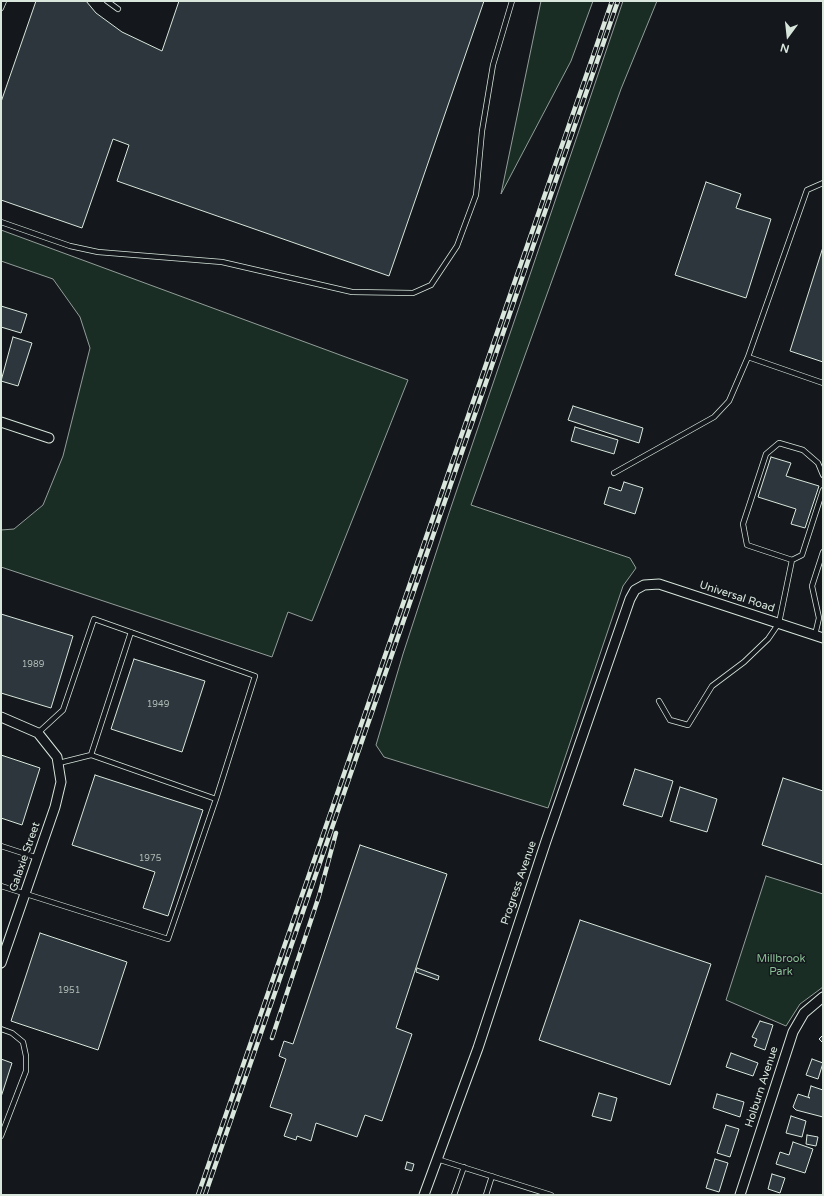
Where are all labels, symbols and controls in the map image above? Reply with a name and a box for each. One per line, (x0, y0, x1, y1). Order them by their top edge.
north arrow (768, 16, 808, 56)
text: N (779, 41, 791, 55)
street label: Universal Road (698, 579, 776, 615)
house number: 1989 (22, 660, 44, 670)
house number: 1949 (147, 700, 169, 710)
street label: Galaxie Street (7, 821, 43, 893)
street label: Progress Avenue (498, 839, 540, 927)
house number: 1975 (139, 854, 161, 864)
park label: Millbrook Park (756, 952, 806, 978)
house number: 1951 (58, 986, 80, 996)
street label: Holburn Avenue (743, 1045, 781, 1129)

